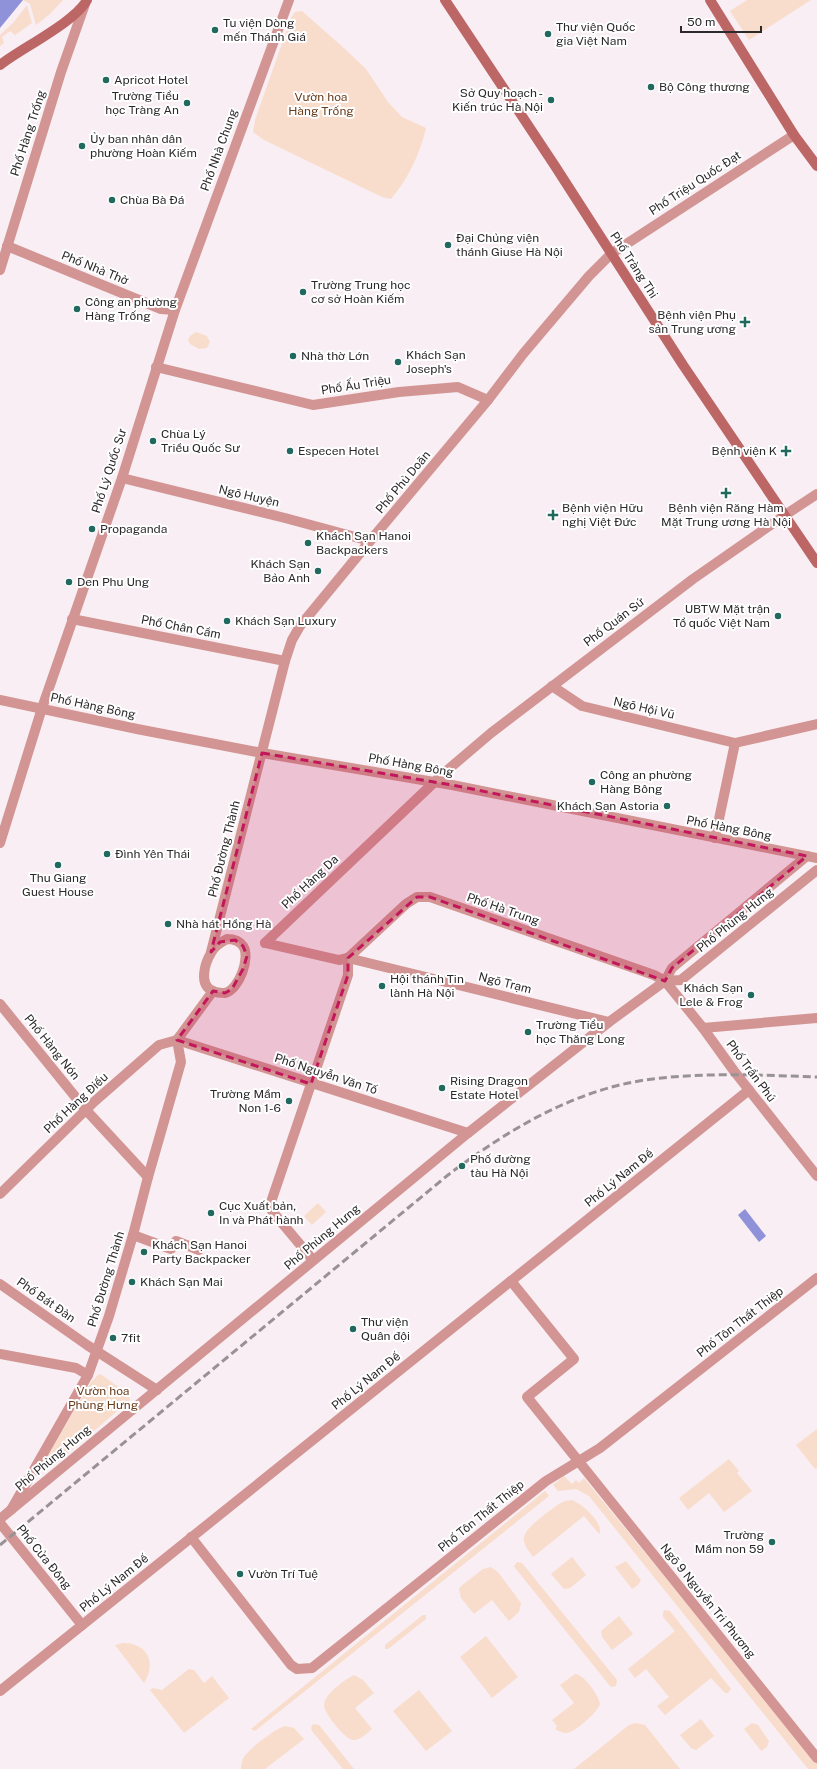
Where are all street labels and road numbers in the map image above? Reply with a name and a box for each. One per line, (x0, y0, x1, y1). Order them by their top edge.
street label: Phố Hàng Trống (7, 88, 49, 178)
street label: Phố Nhà Chung (198, 107, 240, 193)
street label: Phố Triệu Quốc Đạt (646, 148, 744, 218)
street label: Phố Tràng Thi (607, 229, 661, 301)
street label: Phố Nhà Thờ (59, 248, 131, 288)
street label: Phố Ấu Triệu (320, 372, 392, 397)
street label: Phố Lý Quốc Sư (89, 427, 129, 515)
street label: Phố Phủ Doãn (373, 448, 433, 516)
street label: Ngõ Huyện (217, 482, 281, 510)
street label: Phố Quán Sứ (581, 595, 647, 649)
street label: Phố Chân Cầm (140, 612, 222, 642)
street label: Phố Hàng Bông (49, 690, 137, 722)
street label: Ngõ Hội Vũ (612, 694, 676, 722)
street label: Phố Hàng Bông (367, 751, 455, 779)
street label: Phố Đường Thành (205, 799, 243, 899)
street label: Phố Hàng Bông (685, 813, 773, 843)
street label: Phố Hàng Da (279, 852, 341, 912)
street label: Phố Phùng Hưng (694, 885, 776, 955)
street label: Phố Hà Trung (465, 890, 541, 928)
street label: Ngõ Trạm (477, 970, 533, 996)
street label: Phố Hàng Nón (21, 1012, 83, 1083)
street label: Phố Trần Phú (723, 1037, 779, 1105)
street label: Phố Nguyễn Văn Tố (273, 1051, 379, 1097)
street label: Phố Hàng Điếu (41, 1070, 111, 1136)
street label: Phố Lý Nam Đế (582, 1146, 656, 1210)
street label: Phố Phùng Hưng (281, 1201, 363, 1273)
street label: Phố Đường Thành (85, 1229, 127, 1329)
street label: Phố Bát Đàn (14, 1275, 78, 1325)
street label: Phố Tôn Thất Thiệp (694, 1284, 786, 1360)
street label: Phố Lý Nam Đế (329, 1349, 403, 1413)
street label: Phố Phùng Hưng (12, 1422, 94, 1494)
street label: Phố Tôn Thất Thiệp (435, 1477, 527, 1555)
street label: Phố Cửa Đông (14, 1522, 74, 1592)
street label: Ngõ 9 Nguyễn Tri Phương (657, 1541, 759, 1661)
street label: Phố Lý Nam Đế (77, 1551, 151, 1615)

